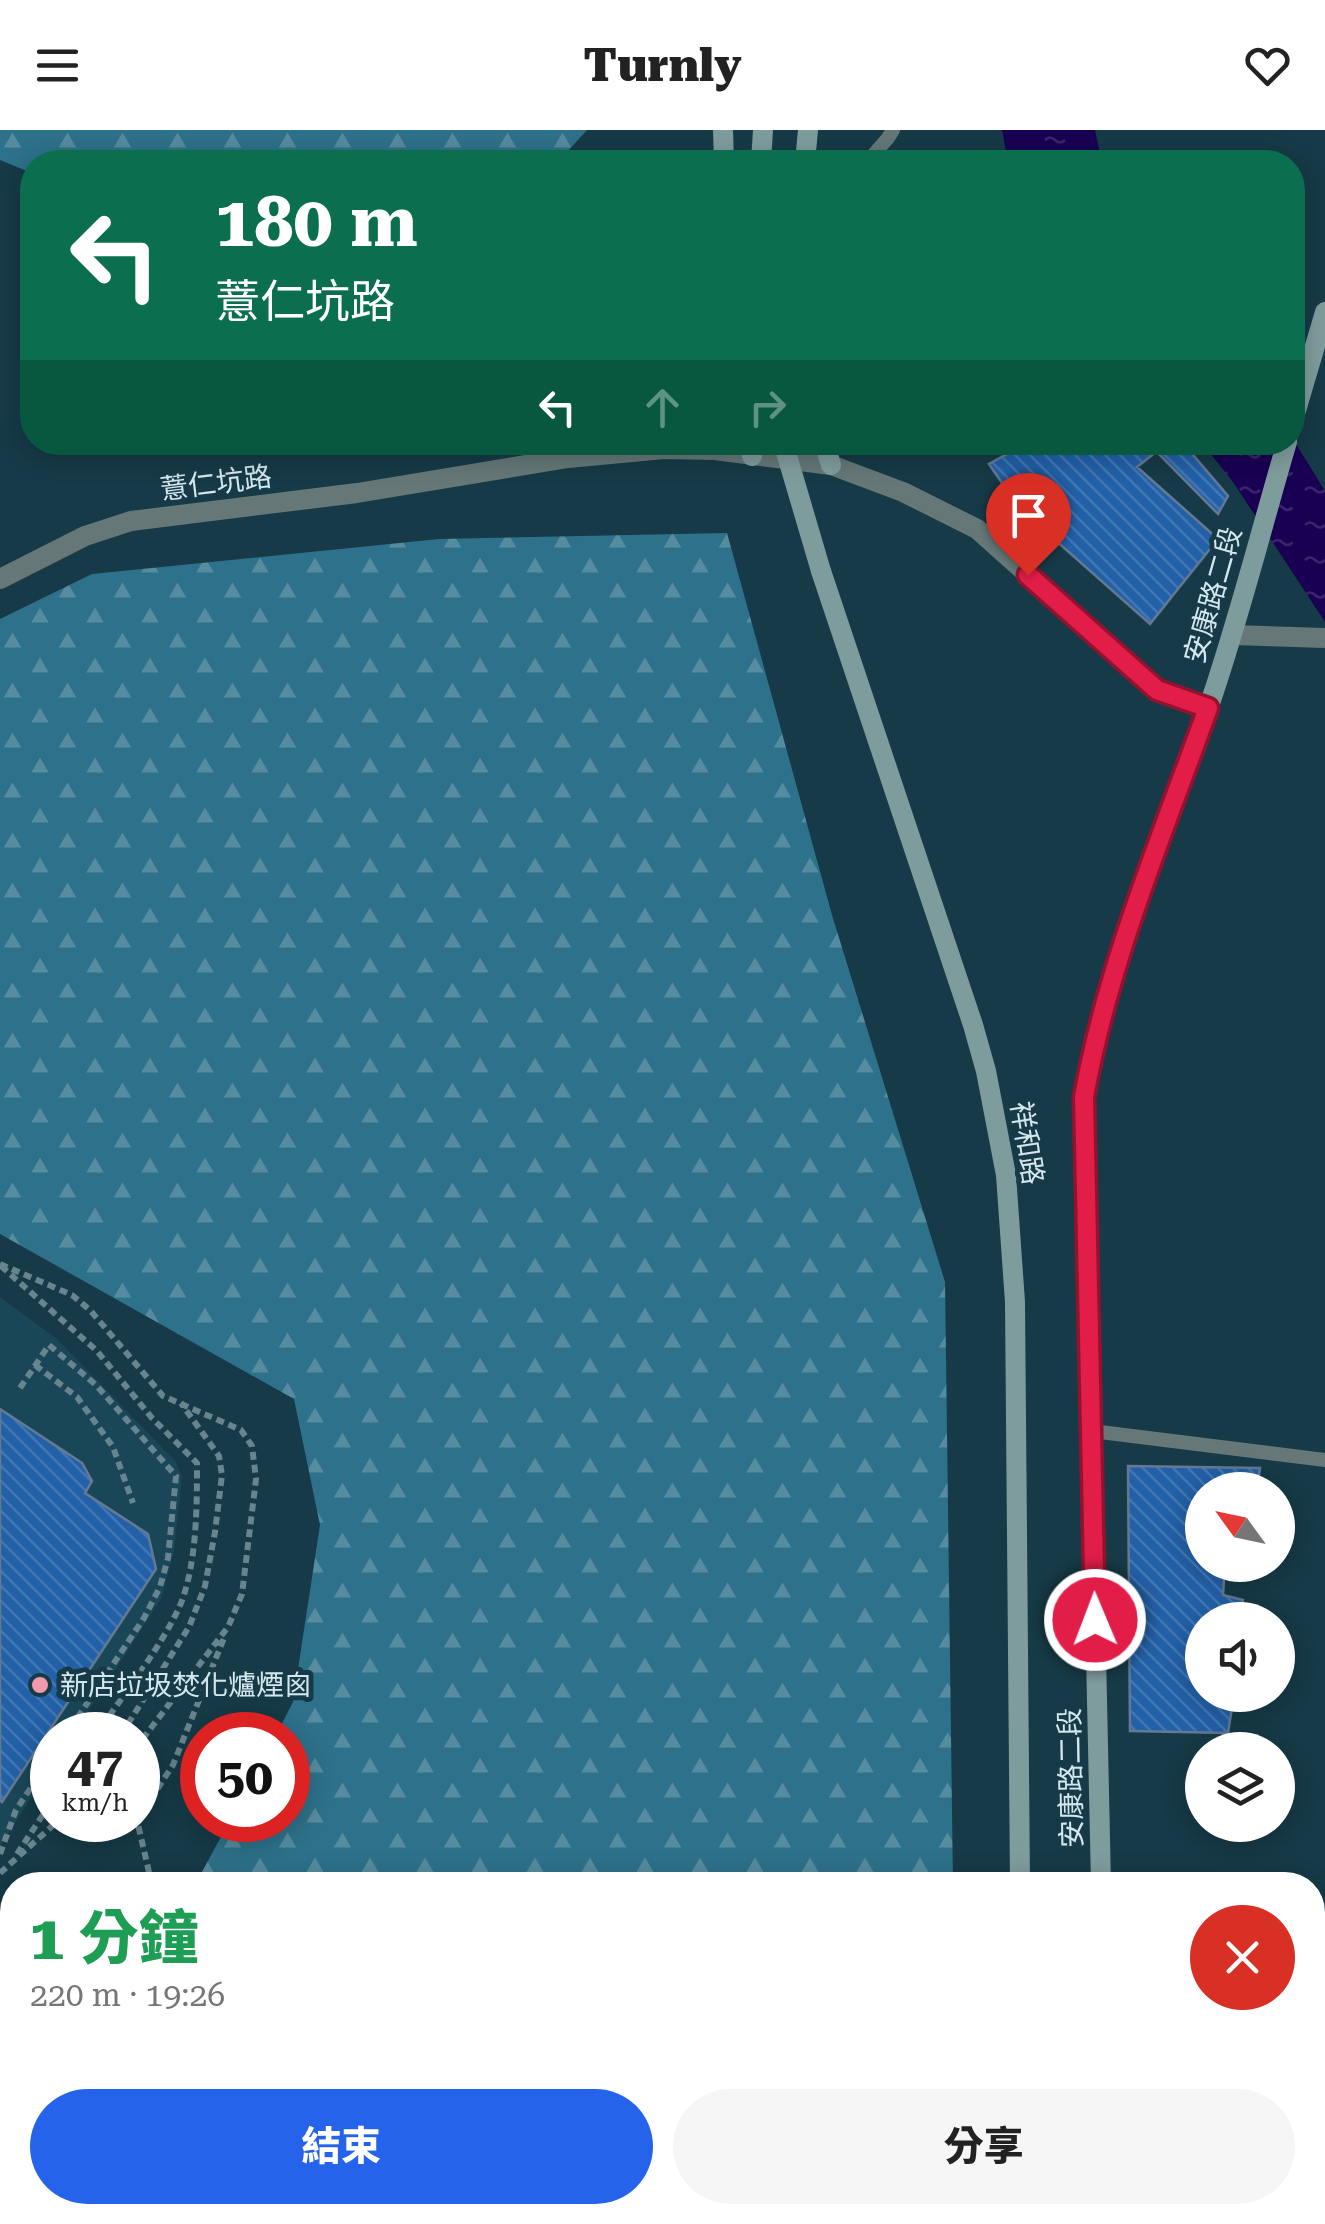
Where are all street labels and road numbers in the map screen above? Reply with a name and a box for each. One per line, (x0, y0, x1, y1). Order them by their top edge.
street label: 薏仁坑路 (158, 460, 274, 506)
street label: 安康路二段 (1178, 523, 1248, 667)
street label: 祥和路 (1004, 1099, 1050, 1187)
street label: 安康路二段 (1053, 1708, 1089, 1848)

